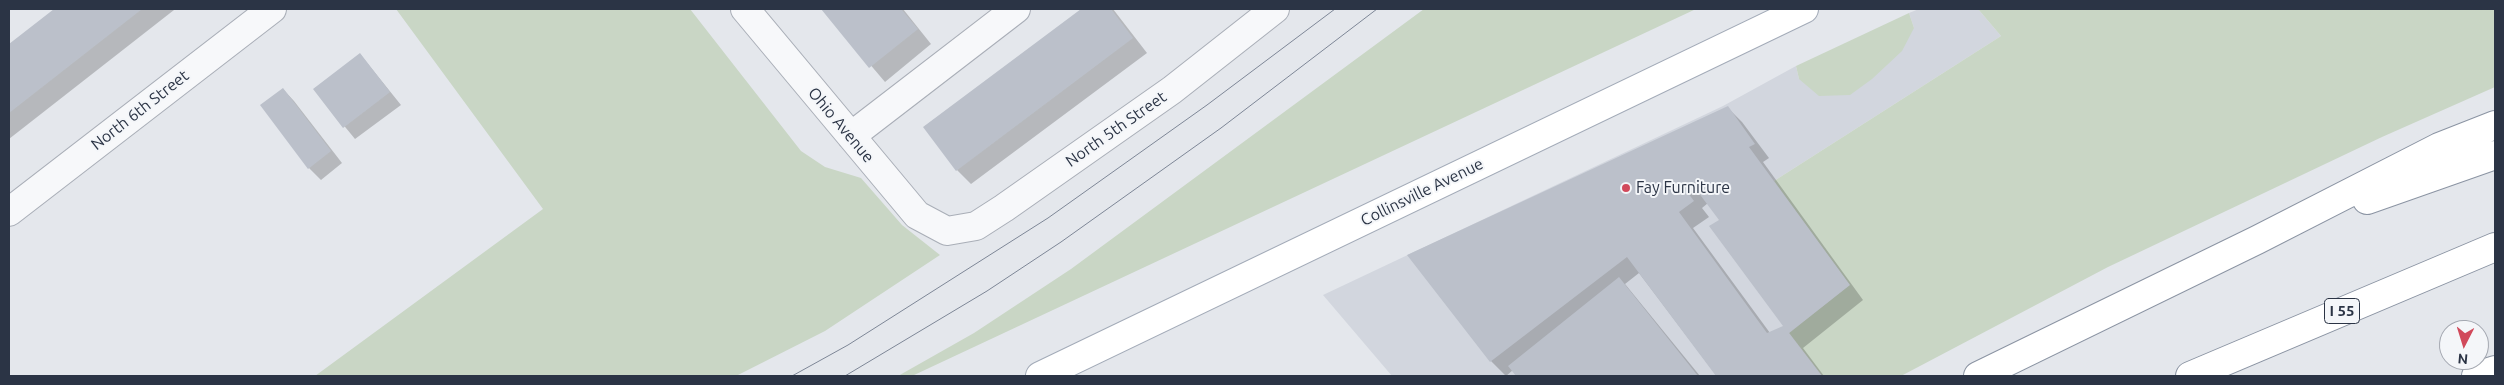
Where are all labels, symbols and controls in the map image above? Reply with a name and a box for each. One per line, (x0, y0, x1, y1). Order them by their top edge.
street label: North 6th Street (87, 66, 193, 154)
street label: Ohio Avenue (804, 83, 878, 167)
street label: North 5th Street (1062, 87, 1170, 171)
street label: Collinsville Avenue (1358, 154, 1486, 230)
place label: Fay Furniture (1636, 178, 1730, 198)
marker: Fay Furniture (1620, 182, 1632, 194)
road number: I 55 (2324, 298, 2360, 324)
north arrow (2439, 320, 2489, 370)
text: N (2457, 351, 2469, 367)

